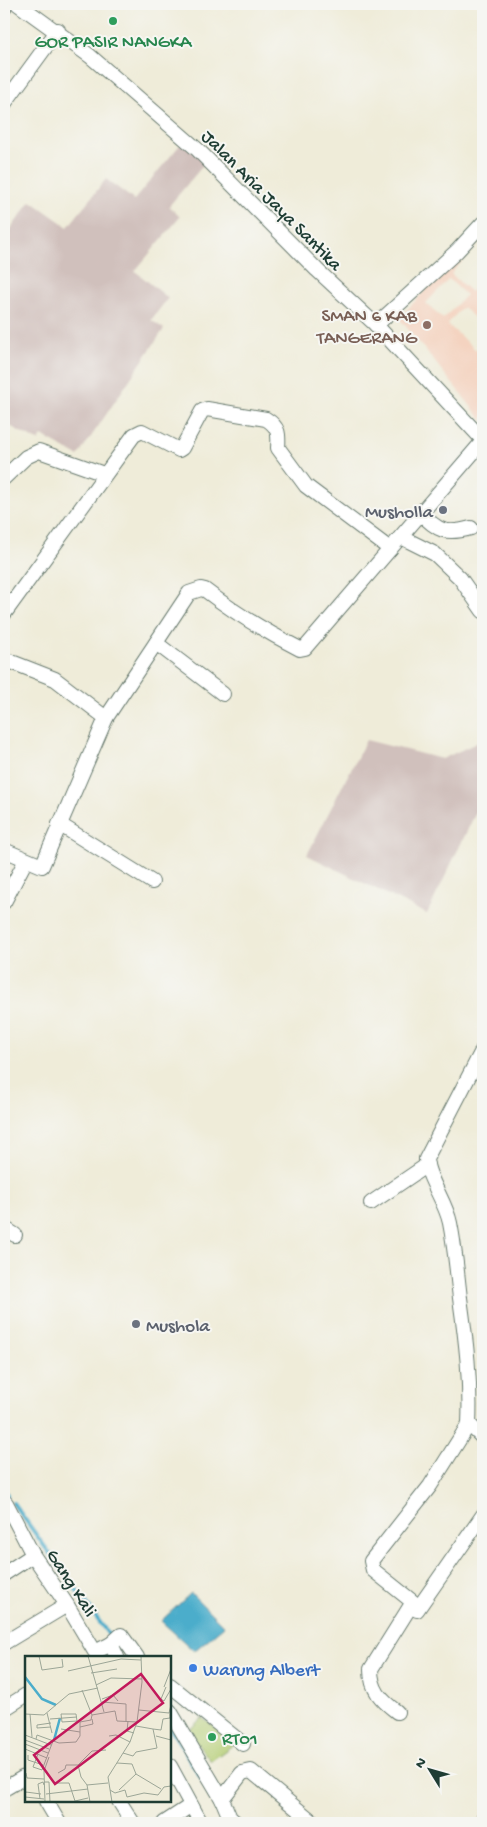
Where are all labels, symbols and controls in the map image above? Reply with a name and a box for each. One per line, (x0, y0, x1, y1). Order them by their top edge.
marker: GOR PASIR NANGKA (107, 15, 119, 27)
place label: GOR PASIR NANGKA (34, 32, 193, 55)
street label: Jalan Aria Jaya Santika (195, 126, 347, 278)
place label: SMAN 6 KAB TANGERANG (316, 306, 418, 351)
marker: SMAN 6 KAB TANGERANG (421, 319, 433, 331)
place label: Musholla (365, 502, 434, 525)
marker: Musholla (437, 504, 449, 516)
place label: Mushola (146, 1316, 211, 1339)
marker: Mushola (130, 1318, 142, 1330)
street label: Gang Kali (40, 1546, 100, 1622)
inset map (25, 1656, 171, 1802)
place label: Warung Albert (203, 1660, 322, 1683)
marker: Warung Albert (187, 1662, 199, 1674)
place label: RT01 (222, 1729, 258, 1752)
marker: RT01 (206, 1731, 218, 1743)
north arrow (404, 1744, 454, 1794)
text: N (412, 1755, 431, 1772)

